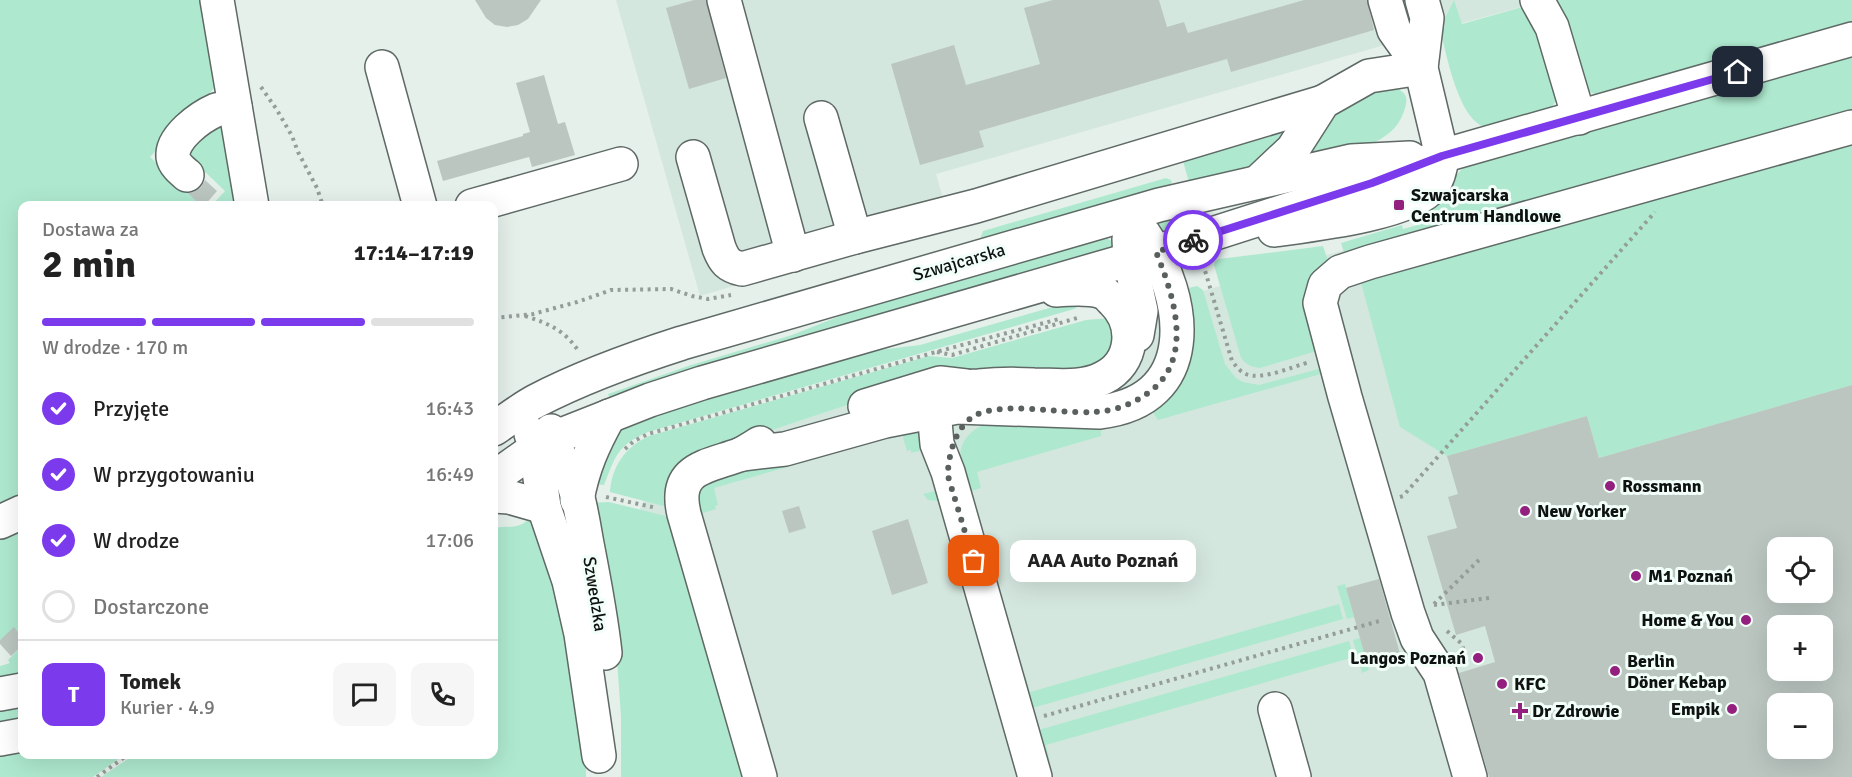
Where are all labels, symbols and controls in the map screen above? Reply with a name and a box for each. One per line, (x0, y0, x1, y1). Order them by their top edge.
pin (1712, 46, 1763, 97)
icon: home (1721, 55, 1754, 88)
place label: Szwajcarska Centrum Handlowe (1411, 184, 1561, 227)
marker: Szwajcarska Centrum Handlowe (1392, 198, 1406, 212)
courier (1163, 210, 1223, 270)
text: Dostawa za (42, 217, 139, 242)
icon: bike (1177, 224, 1210, 257)
street label: Szwajcarska (910, 238, 1008, 286)
text: 17:14–17:19 (354, 239, 474, 266)
text: 2 min (42, 240, 136, 288)
text: W drodze · 170 m (42, 335, 188, 360)
icon: check (42, 392, 75, 425)
text: Przyjęte (93, 395, 169, 422)
text: 16:43 (425, 396, 474, 421)
icon: check (42, 458, 75, 491)
text: W przygotowaniu (93, 461, 255, 488)
text: 16:49 (425, 462, 474, 487)
place label: Rossmann (1622, 475, 1702, 497)
marker: Rossmann (1603, 479, 1617, 493)
place label: New Yorker (1537, 500, 1627, 522)
marker: New Yorker (1518, 504, 1532, 518)
icon: check (42, 524, 75, 557)
text: W drodze (93, 527, 180, 554)
text: 17:06 (425, 528, 474, 553)
pin (948, 535, 999, 586)
map controls (1767, 537, 1833, 759)
button: locate (1767, 537, 1833, 603)
callout: AAA Auto Poznań (1010, 540, 1196, 582)
icon: bag (957, 544, 990, 577)
text: AAA Auto Poznań (1027, 548, 1179, 573)
street label: Szwedzka (578, 555, 612, 633)
place label: M1 Poznań (1648, 565, 1733, 587)
marker: M1 Poznań (1629, 569, 1643, 583)
text: Dostarczone (93, 593, 209, 620)
place label: Home & You (1641, 609, 1734, 631)
marker: Home & You (1739, 613, 1753, 627)
button: + (1767, 615, 1833, 681)
place label: Langos Poznań (1350, 647, 1466, 669)
place label: Berlin Döner Kebap (1627, 650, 1727, 693)
marker: Langos Poznań (1471, 651, 1485, 665)
button: chat (333, 663, 396, 726)
button: phone (411, 663, 474, 726)
marker: Berlin Döner Kebap (1608, 664, 1622, 678)
text: Tomek (120, 668, 181, 695)
place label: KFC (1514, 673, 1546, 695)
marker: KFC (1495, 677, 1509, 691)
text: T (68, 681, 79, 708)
button: − (1767, 693, 1833, 759)
text: Kurier · 4.9 (120, 695, 215, 720)
place label: Empik (1671, 698, 1721, 720)
place label: Dr Zdrowie (1532, 700, 1620, 722)
marker: Empik (1725, 702, 1739, 716)
marker: Dr Zdrowie (1513, 704, 1527, 718)

